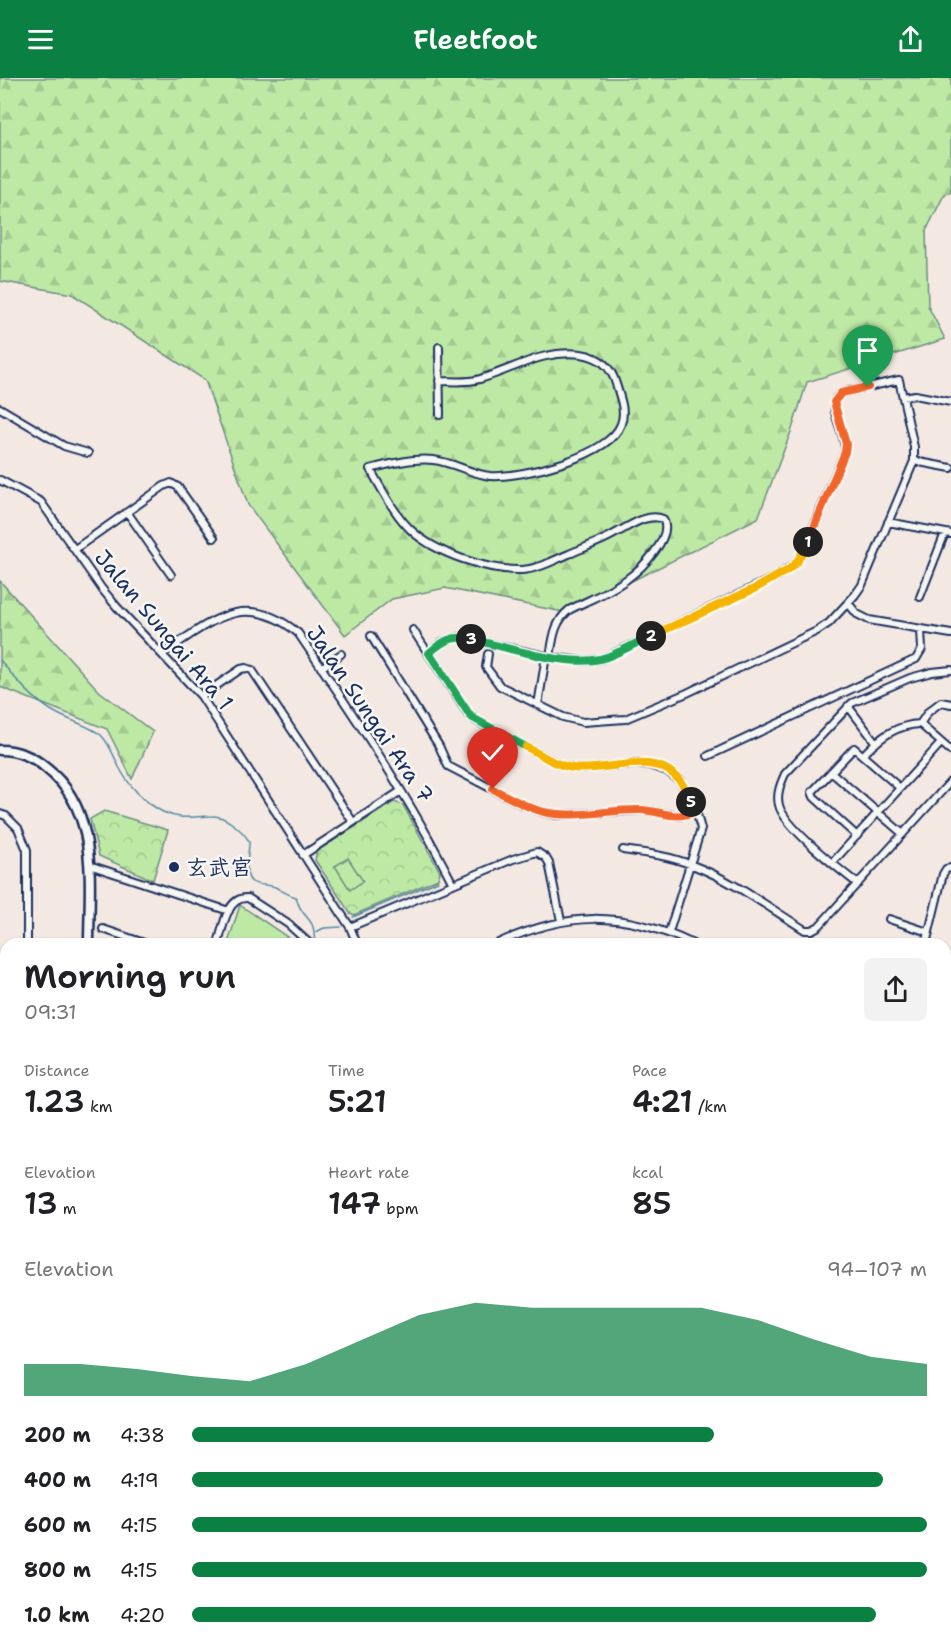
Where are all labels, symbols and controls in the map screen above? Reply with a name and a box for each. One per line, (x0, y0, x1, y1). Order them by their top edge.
text: Fleetfoot (413, 21, 538, 58)
icon: menu (24, 23, 57, 56)
icon: share (894, 23, 927, 56)
pin (842, 325, 893, 387)
icon: arrive (851, 334, 884, 367)
pin: 1 (793, 527, 823, 557)
text: 1 (804, 531, 812, 552)
street label: Jalan Sungai Ara 1 (88, 544, 240, 716)
street label: Jalan Sungai Ara 7 (300, 620, 440, 808)
pin: 2 (636, 621, 666, 651)
pin: 3 (456, 624, 486, 654)
text: 2 (645, 625, 657, 646)
text: 3 (465, 628, 477, 649)
pin (467, 727, 518, 789)
icon: check (476, 736, 509, 769)
pin: 5 (676, 787, 706, 817)
text: 5 (686, 791, 696, 812)
place label: 玄武宫 (186, 853, 252, 882)
marker: 玄武宫 (167, 860, 181, 874)
text: Morning run (24, 954, 236, 999)
button: share (864, 958, 927, 1021)
text: 09:31 (24, 999, 77, 1025)
text: Distance (24, 1060, 90, 1081)
text: Time (328, 1060, 365, 1081)
text: Pace (632, 1060, 667, 1081)
text: 1.23 (24, 1081, 85, 1122)
text: 5:21 (328, 1081, 387, 1122)
text: 4:21 (632, 1081, 693, 1122)
text: km (85, 1096, 113, 1117)
text: /km (693, 1096, 727, 1117)
text: Elevation (24, 1162, 96, 1183)
text: Heart rate (328, 1162, 410, 1183)
text: kcal (632, 1162, 663, 1183)
text: 13 (24, 1183, 57, 1224)
text: 147 (328, 1183, 381, 1224)
text: 85 (632, 1183, 671, 1224)
text: m (57, 1198, 77, 1219)
text: bpm (381, 1198, 419, 1219)
text: Elevation (24, 1256, 114, 1282)
text: 94–107 m (827, 1256, 927, 1282)
text: 200 m (24, 1422, 91, 1448)
text: 4:38 (120, 1422, 165, 1448)
text: 400 m (24, 1467, 91, 1493)
text: 4:19 (120, 1467, 159, 1493)
text: 600 m (24, 1512, 91, 1538)
text: 4:15 (120, 1512, 158, 1538)
text: 800 m (24, 1557, 91, 1583)
text: 4:15 (120, 1557, 158, 1583)
text: 1.0 km (24, 1602, 89, 1628)
text: 4:20 (120, 1602, 165, 1628)

